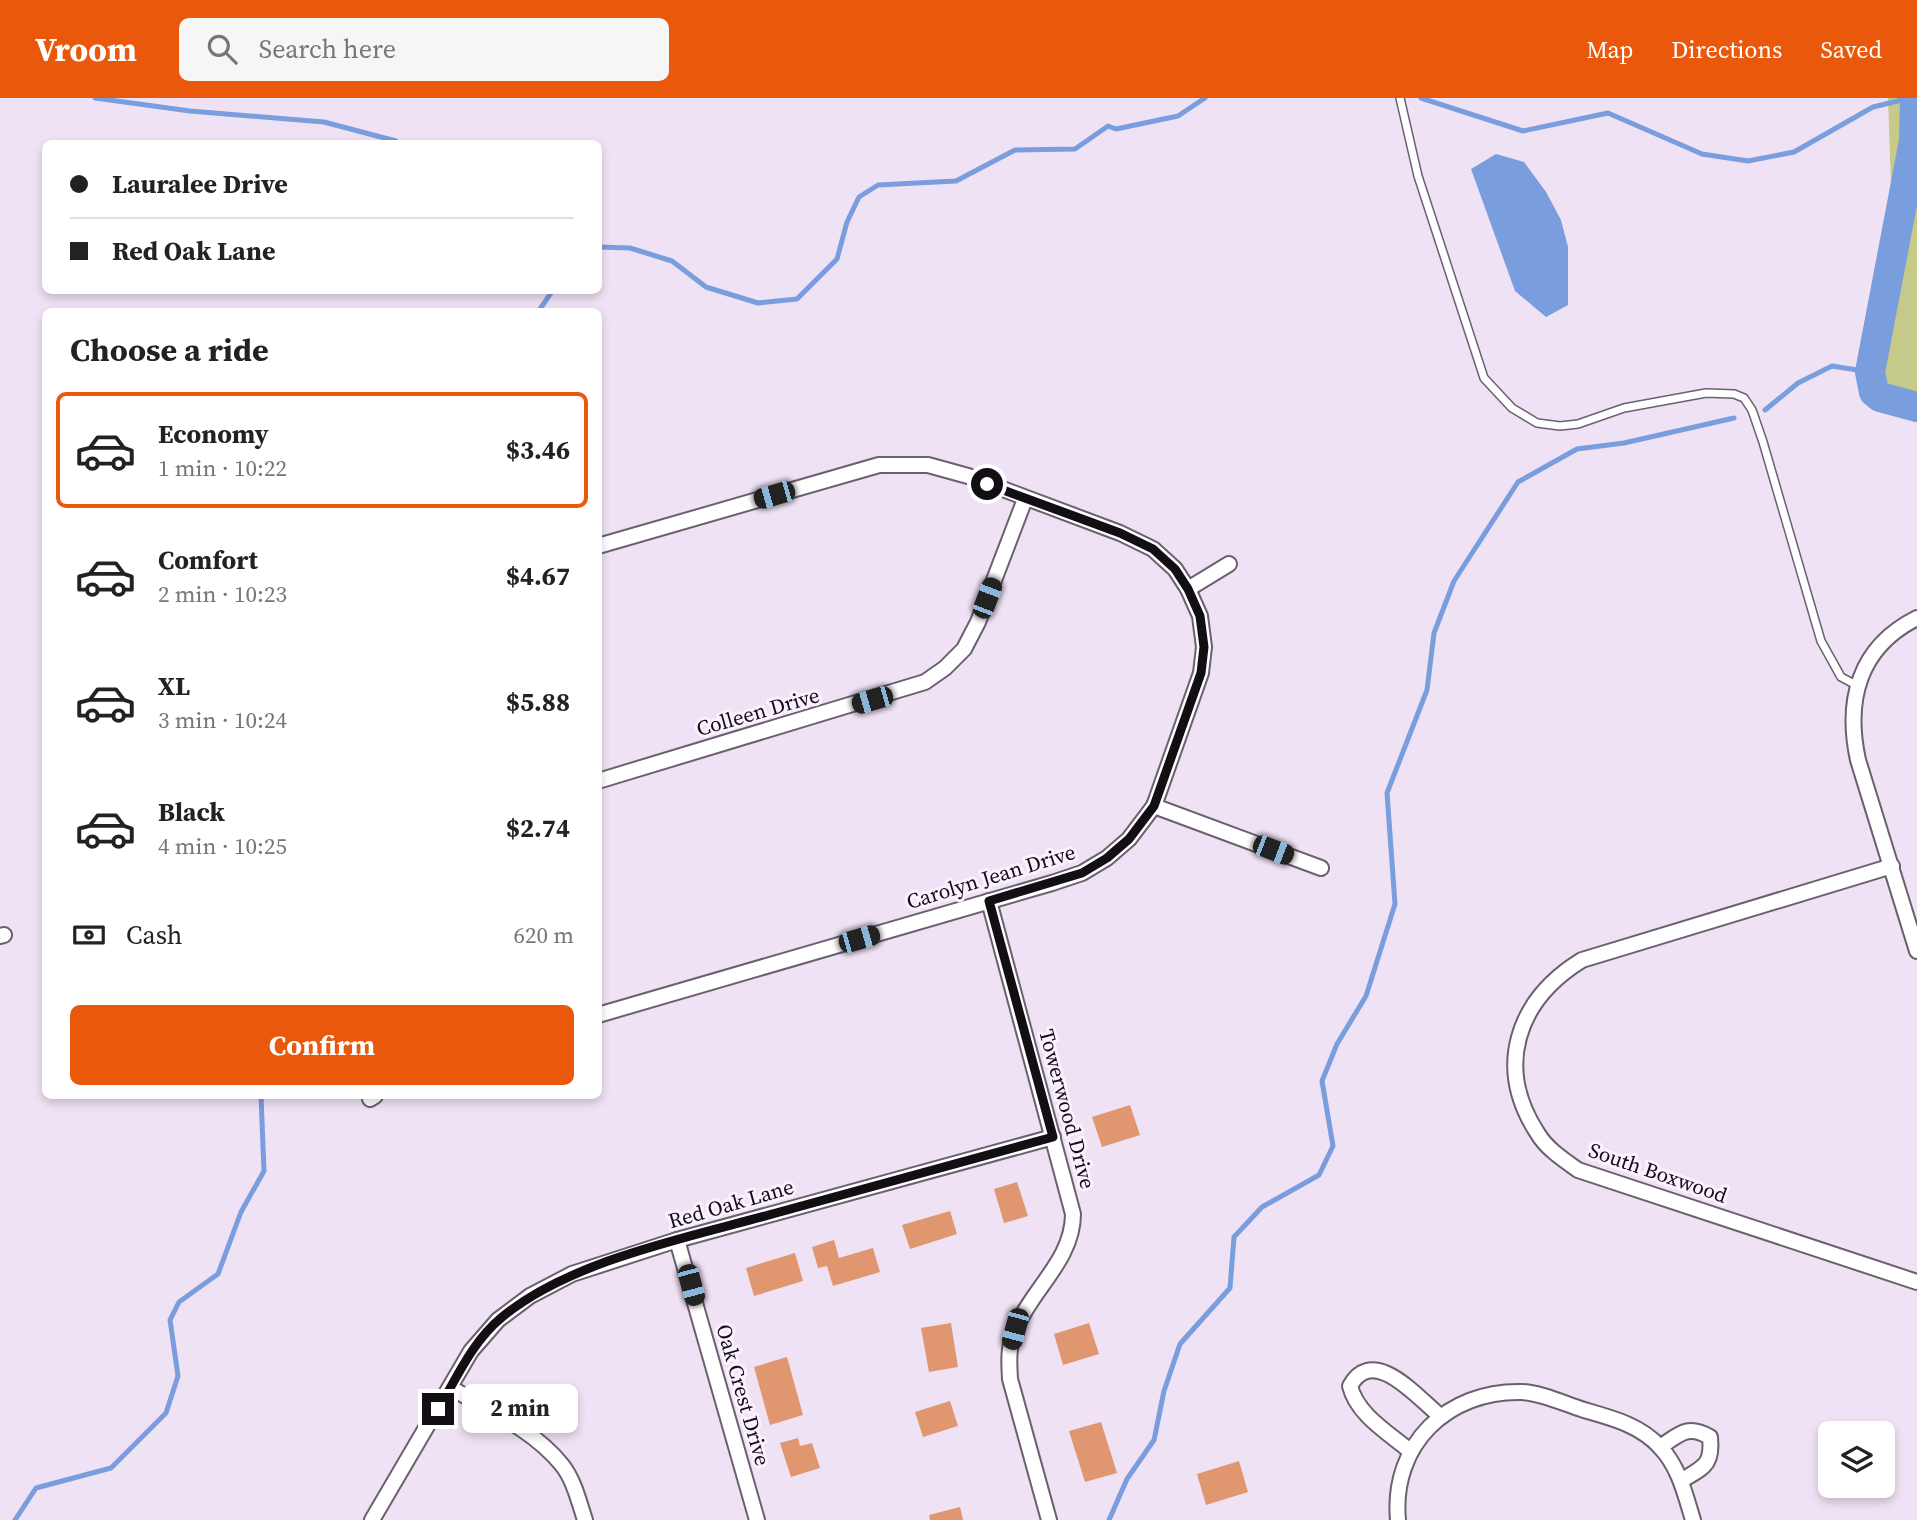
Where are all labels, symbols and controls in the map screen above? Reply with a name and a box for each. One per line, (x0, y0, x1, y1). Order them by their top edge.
search box (179, 18, 669, 81)
text: Vroom (35, 27, 137, 72)
icon: search (203, 30, 241, 68)
text: Search here (259, 31, 396, 67)
text: Map (1586, 33, 1633, 66)
text: Directions (1671, 33, 1782, 66)
text: Saved (1820, 33, 1882, 66)
text: Lauralee Drive (112, 166, 288, 202)
text: Red Oak Lane (112, 233, 275, 269)
text: Choose a ride (70, 328, 269, 372)
text: Economy (158, 416, 269, 452)
icon: car (74, 419, 137, 482)
text: $3.46 (506, 432, 570, 468)
text: 1 min · 10:22 (158, 452, 287, 484)
route start (971, 468, 1003, 500)
car (751, 479, 798, 511)
text: Comfort (158, 542, 258, 578)
icon: car (74, 545, 137, 608)
text: $4.67 (506, 558, 570, 594)
car (970, 575, 1005, 621)
text: 2 min · 10:23 (158, 578, 287, 610)
text: XL (158, 668, 190, 704)
icon: car (74, 671, 137, 734)
street label: Colleen Drive (693, 680, 823, 743)
text: $5.88 (506, 684, 570, 720)
car (849, 684, 896, 716)
text: 3 min · 10:24 (158, 704, 287, 736)
text: Black (158, 794, 225, 830)
icon: car (74, 797, 137, 860)
text: $2.74 (506, 810, 570, 846)
text: 4 min · 10:25 (158, 830, 287, 862)
car (1250, 833, 1297, 867)
street label: Carolyn Jean Drive (903, 837, 1079, 916)
icon: cash (70, 916, 108, 954)
text: Cash (126, 917, 182, 953)
text: 620 m (513, 919, 574, 951)
car (836, 923, 883, 955)
button: Confirm (70, 1005, 574, 1085)
street label: Towerwood Drive (1032, 1026, 1103, 1192)
street label: South Boxwood (1585, 1135, 1731, 1210)
street label: Red Oak Lane (665, 1172, 797, 1235)
car (676, 1262, 707, 1308)
car (1000, 1306, 1031, 1352)
street label: Oak Crest Drive (709, 1321, 778, 1469)
callout: 2 min (462, 1384, 578, 1434)
text: 2 min (490, 1392, 550, 1424)
route end (422, 1393, 454, 1425)
map controls (1818, 1421, 1895, 1498)
button: layers (1818, 1421, 1895, 1498)

